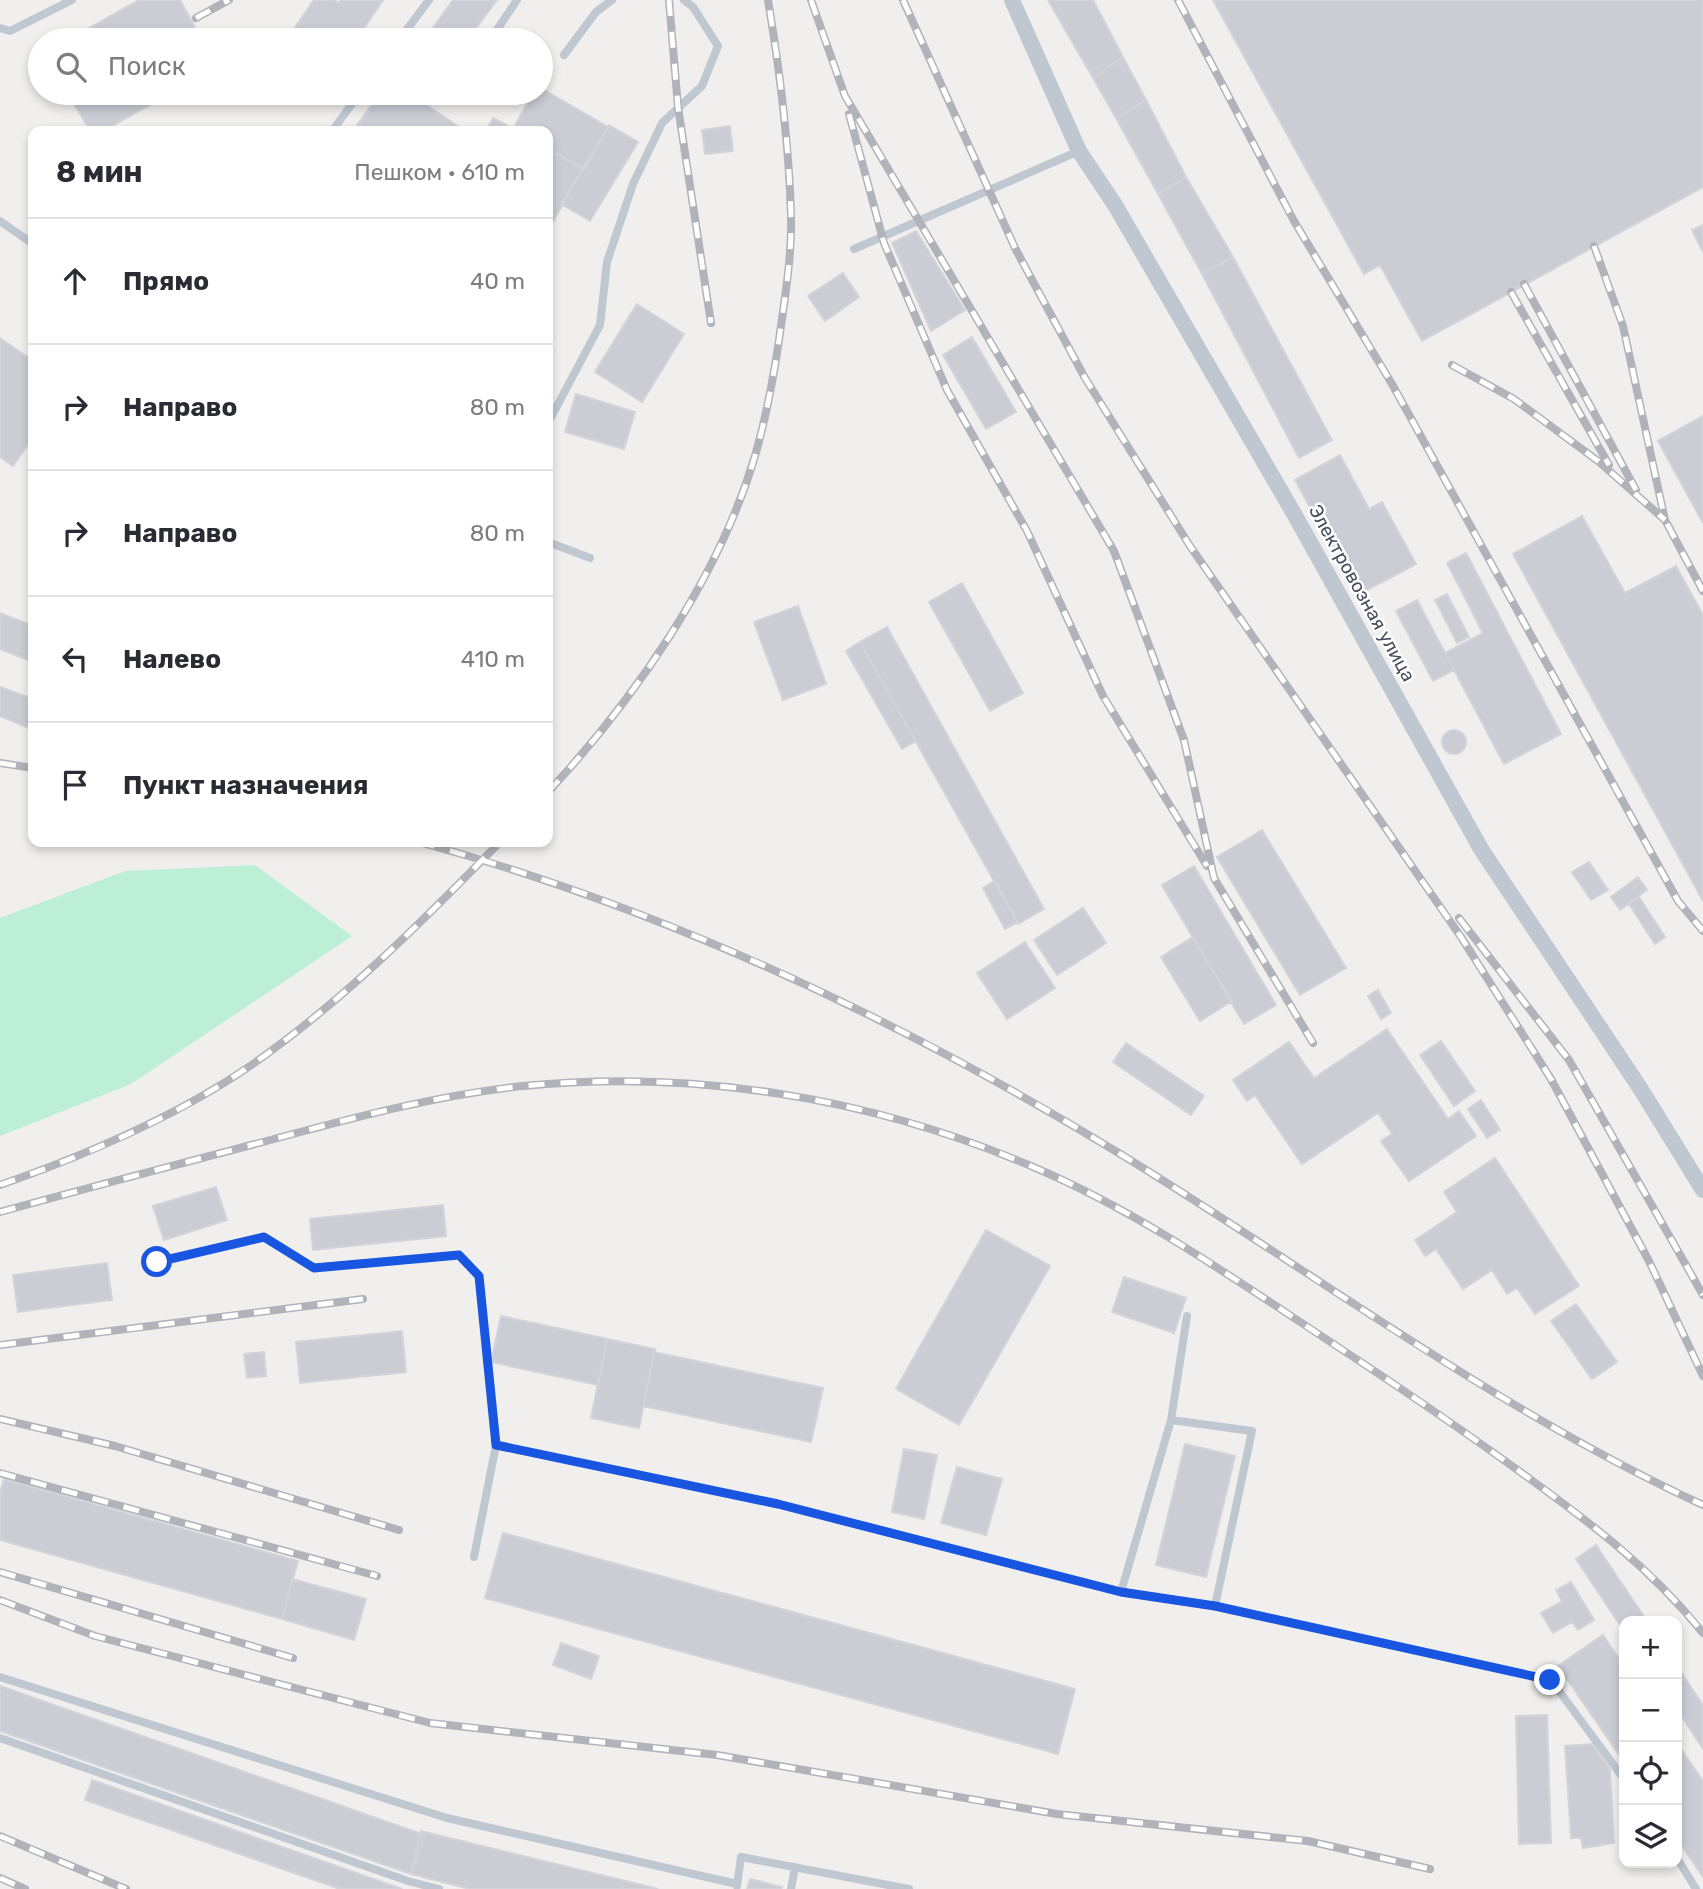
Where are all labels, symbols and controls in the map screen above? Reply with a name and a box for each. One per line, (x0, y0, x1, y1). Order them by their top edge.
search box (28, 28, 553, 105)
icon: search (52, 48, 90, 86)
text: Поиск (108, 51, 186, 82)
text: 8 мин (56, 154, 143, 190)
text: Пешком · 610 m (354, 158, 525, 186)
icon: ahead (56, 262, 94, 300)
text: Прямо (123, 266, 209, 297)
text: 40 m (470, 267, 525, 295)
icon: right (56, 388, 94, 426)
text: Направо (123, 392, 237, 423)
text: 80 m (470, 393, 525, 421)
street label: Электровозная улица (1304, 501, 1420, 685)
icon: right (56, 514, 94, 552)
text: Направо (123, 518, 237, 549)
text: 80 m (470, 519, 525, 547)
icon: left (56, 640, 94, 678)
text: Налево (123, 644, 221, 675)
text: 410 m (461, 645, 525, 673)
icon: arrive (56, 766, 94, 804)
text: Пункт назначения (123, 770, 368, 801)
route start (141, 1246, 172, 1277)
map controls (1619, 1616, 1682, 1868)
button: + (1619, 1616, 1682, 1679)
route end (1534, 1664, 1565, 1695)
button: − (1619, 1679, 1682, 1742)
button: locate (1619, 1742, 1682, 1805)
button: layers (1619, 1805, 1682, 1868)

